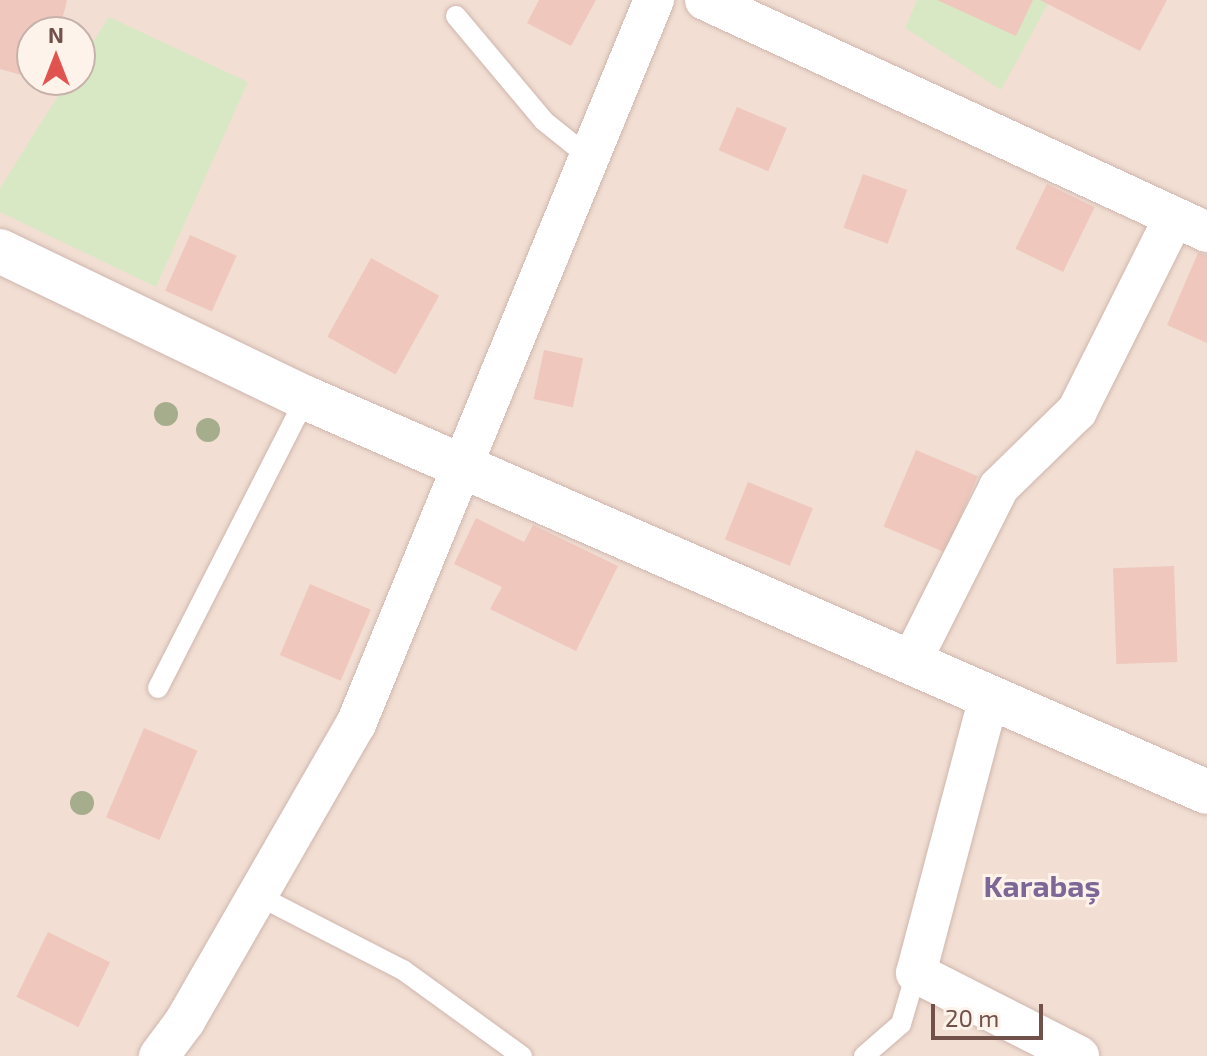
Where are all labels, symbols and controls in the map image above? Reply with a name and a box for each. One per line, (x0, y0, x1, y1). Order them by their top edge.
north arrow (16, 16, 96, 96)
text: N (48, 21, 64, 47)
district label: Karabaş (984, 867, 1100, 903)
scale bar (935, 988, 1047, 1038)
text: 20 m (945, 1003, 999, 1032)

